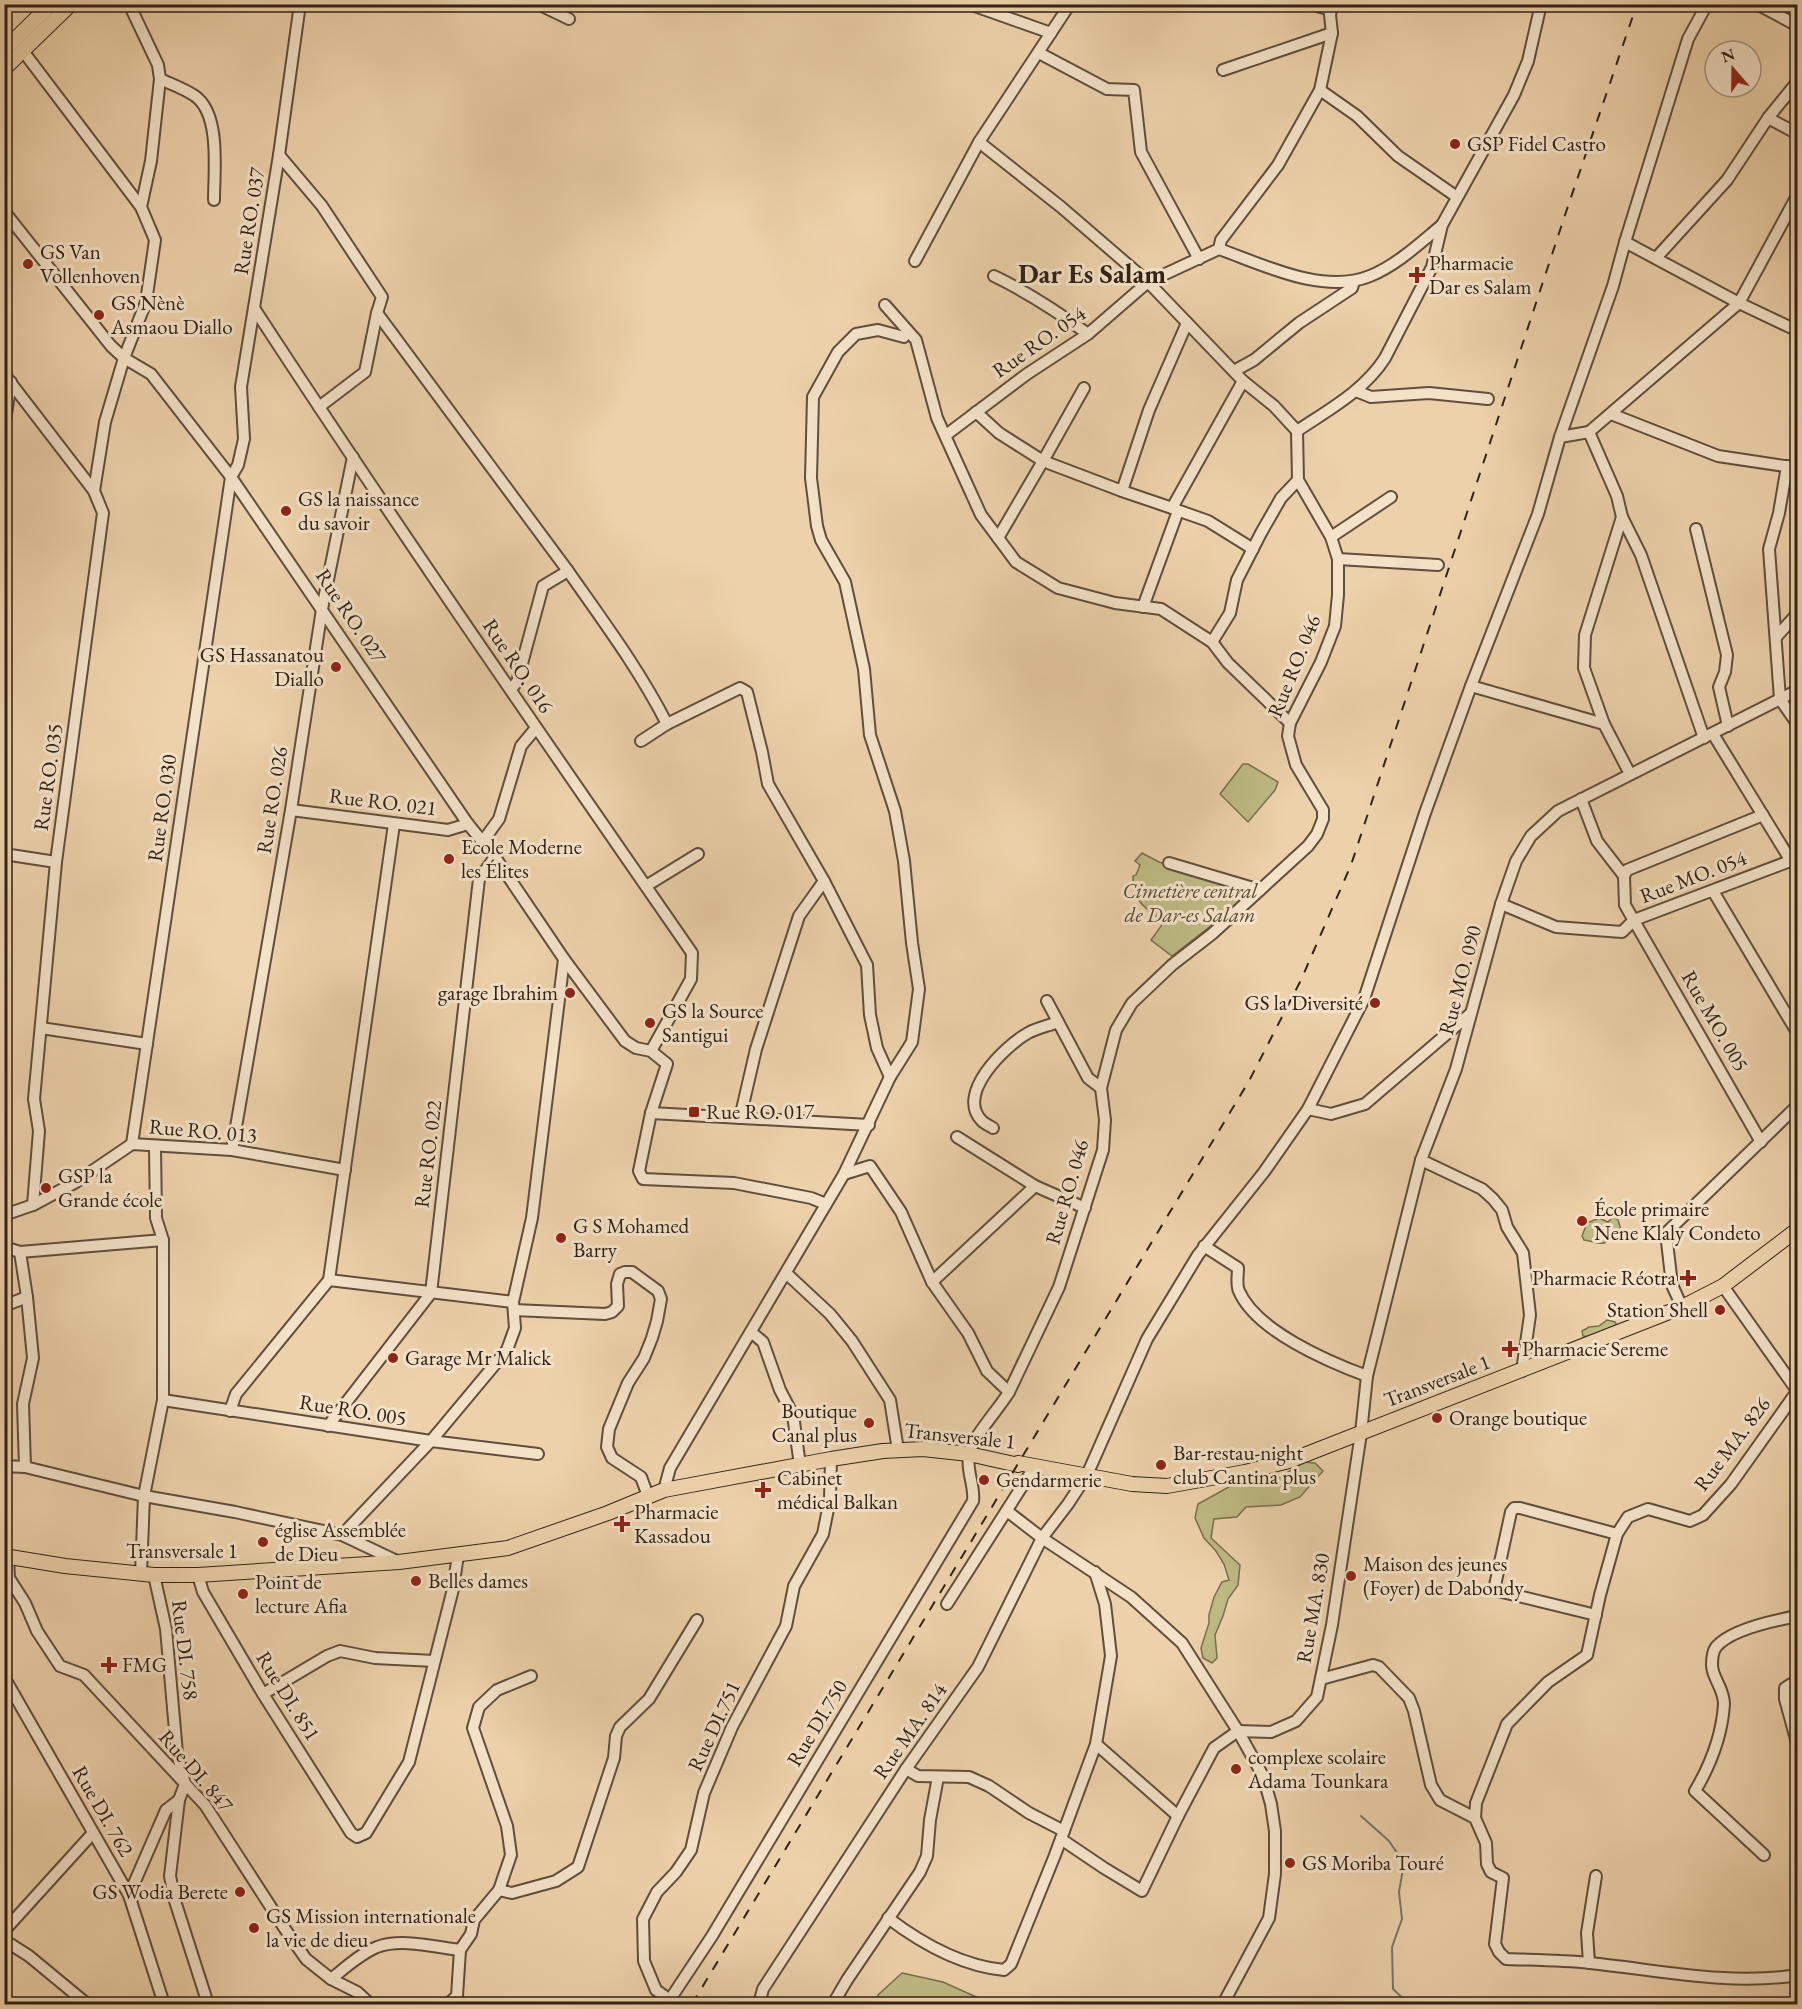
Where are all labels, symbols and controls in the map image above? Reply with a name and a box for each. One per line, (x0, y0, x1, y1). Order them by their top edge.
north arrow (1703, 39, 1763, 99)
text: N (1718, 43, 1738, 67)
place label: GSP Fidel Castro (1467, 130, 1606, 157)
marker: GSP Fidel Castro (1448, 137, 1462, 151)
street label: Rue RO. 037 (227, 165, 270, 276)
place label: GS Van Vollenhoven (40, 238, 140, 289)
place label: Pharmacie Dar es Salam (1429, 249, 1532, 300)
district label: Dar Es Salam (1018, 256, 1166, 291)
marker: GS Van Vollenhoven (21, 257, 35, 271)
marker: Pharmacie Dar es Salam (1410, 268, 1424, 282)
place label: GS Nènè Asmaou Diallo (110, 289, 233, 340)
street label: Rue RO. 054 (987, 299, 1091, 384)
marker: GS Nènè Asmaou Diallo (92, 308, 106, 322)
place label: GS la naissance du savoir (298, 485, 419, 536)
marker: GS la naissance du savoir (279, 504, 293, 518)
street label: Rue RO. 027 (310, 563, 393, 669)
street label: Rue RO. 046 (1261, 611, 1326, 721)
street label: Rue RO. 016 (477, 613, 560, 718)
place label: GS Hassanatou Diallo (200, 641, 324, 692)
marker: GS Hassanatou Diallo (329, 660, 343, 674)
street label: Rue RO. 035 (27, 722, 68, 832)
street label: Rue RO. 026 (250, 744, 293, 855)
street label: Rue RO. 030 (141, 753, 182, 863)
street label: Rue RO. 021 (328, 782, 438, 821)
place label: Ecole Moderne les Élites (461, 833, 582, 884)
street label: Rue MO. 054 (1636, 844, 1751, 909)
marker: Ecole Moderne les Élites (442, 852, 456, 866)
park label: Cimetière central de Dar-es Salam (1123, 877, 1258, 928)
street label: Rue MO. 090 (1432, 922, 1487, 1037)
street label: Rue MO. 005 (1676, 965, 1755, 1076)
place label: garage Ibrahim (438, 979, 558, 1006)
marker: garage Ibrahim (563, 986, 577, 1000)
place label: GS la Diversité (1245, 989, 1363, 1016)
marker: GS la Diversité (1368, 996, 1382, 1010)
place label: GS la Source Santigui (662, 997, 763, 1048)
marker: GS la Source Santigui (643, 1016, 657, 1030)
place label: Rue RO. 017 (706, 1098, 815, 1125)
street label: Rue RO. 022 (408, 1099, 447, 1209)
marker: Rue RO. 017 (687, 1105, 701, 1119)
street label: Rue RO. 013 (148, 1112, 258, 1149)
street label: Rue RO. 046 (1039, 1136, 1094, 1248)
place label: GSP la Grande école (58, 1162, 162, 1213)
marker: GSP la Grande école (39, 1181, 53, 1195)
place label: École primaire Nene Klaly Condeto (1594, 1195, 1761, 1246)
place label: G S Mohamed Barry (573, 1212, 690, 1263)
marker: École primaire Nene Klaly Condeto (1575, 1214, 1589, 1228)
marker: G S Mohamed Barry (554, 1231, 568, 1245)
place label: Pharmacie Réotra (1532, 1264, 1677, 1291)
marker: Pharmacie Réotra (1681, 1271, 1695, 1285)
place label: Station Shell (1607, 1296, 1708, 1323)
marker: Station Shell (1713, 1303, 1727, 1317)
place label: Pharmacie Sereme (1522, 1335, 1668, 1362)
marker: Pharmacie Sereme (1503, 1342, 1517, 1356)
place label: Garage Mr Malick (405, 1344, 552, 1371)
street label: Transversale 1 (1380, 1348, 1494, 1413)
marker: Garage Mr Malick (386, 1351, 400, 1365)
street label: Rue RO. 005 (298, 1388, 409, 1431)
street label: Rue MA. 826 (1687, 1391, 1776, 1496)
place label: Boutique Canal plus (772, 1397, 857, 1448)
place label: Orange boutique (1449, 1404, 1587, 1431)
marker: Orange boutique (1430, 1411, 1444, 1425)
marker: Boutique Canal plus (862, 1416, 876, 1430)
street label: Transversale 1 (903, 1416, 1017, 1455)
place label: Bar-restau-night club Cantina plus (1173, 1439, 1316, 1490)
marker: Bar-restau-night club Cantina plus (1154, 1458, 1168, 1472)
place label: Cabinet médical Balkan (777, 1464, 898, 1515)
place label: Gendarmerie (996, 1466, 1101, 1493)
marker: Gendarmerie (977, 1473, 991, 1487)
marker: Cabinet médical Balkan (754, 1481, 772, 1499)
place label: Pharmacie Kassadou (634, 1498, 718, 1549)
place label: église Assemblée de Dieu (275, 1516, 406, 1567)
marker: Pharmacie Kassadou (615, 1517, 629, 1531)
marker: église Assemblée de Dieu (256, 1535, 270, 1549)
street label: Transversale 1 (126, 1537, 238, 1564)
place label: Maison des jeunes (Foyer) de Dabondy (1363, 1550, 1524, 1601)
street label: Rue MA. 830 (1290, 1551, 1335, 1665)
place label: Belles dames (428, 1567, 528, 1594)
place label: Point de lecture Afia (255, 1568, 348, 1619)
marker: Maison des jeunes (Foyer) de Dabondy (1344, 1569, 1358, 1583)
marker: Belles dames (409, 1574, 423, 1588)
marker: Point de lecture Afia (236, 1587, 250, 1601)
street label: Rue DI. 758 (166, 1598, 205, 1702)
street label: Rue DI. 851 (250, 1646, 327, 1746)
place label: FMG (122, 1651, 167, 1678)
marker: FMG (100, 1656, 118, 1674)
street label: Rue DI.750 (780, 1674, 853, 1771)
street label: Rue DI.751 (681, 1676, 746, 1775)
street label: Rue MA. 814 (867, 1677, 953, 1784)
street label: Rue DI. 847 (153, 1724, 240, 1818)
place label: complexe scolaire Adama Tounkara (1247, 1743, 1389, 1794)
street label: Rue DI. 762 (67, 1760, 140, 1861)
marker: complexe scolaire Adama Tounkara (1229, 1762, 1243, 1776)
place label: GS Moriba Touré (1302, 1849, 1444, 1876)
marker: GS Moriba Touré (1283, 1856, 1297, 1870)
place label: GS Wodia Berete (92, 1878, 228, 1905)
marker: GS Wodia Berete (233, 1885, 247, 1899)
place label: GS Mission internationale la vie de dieu (266, 1902, 476, 1953)
marker: GS Mission internationale la vie de dieu (247, 1921, 261, 1935)

